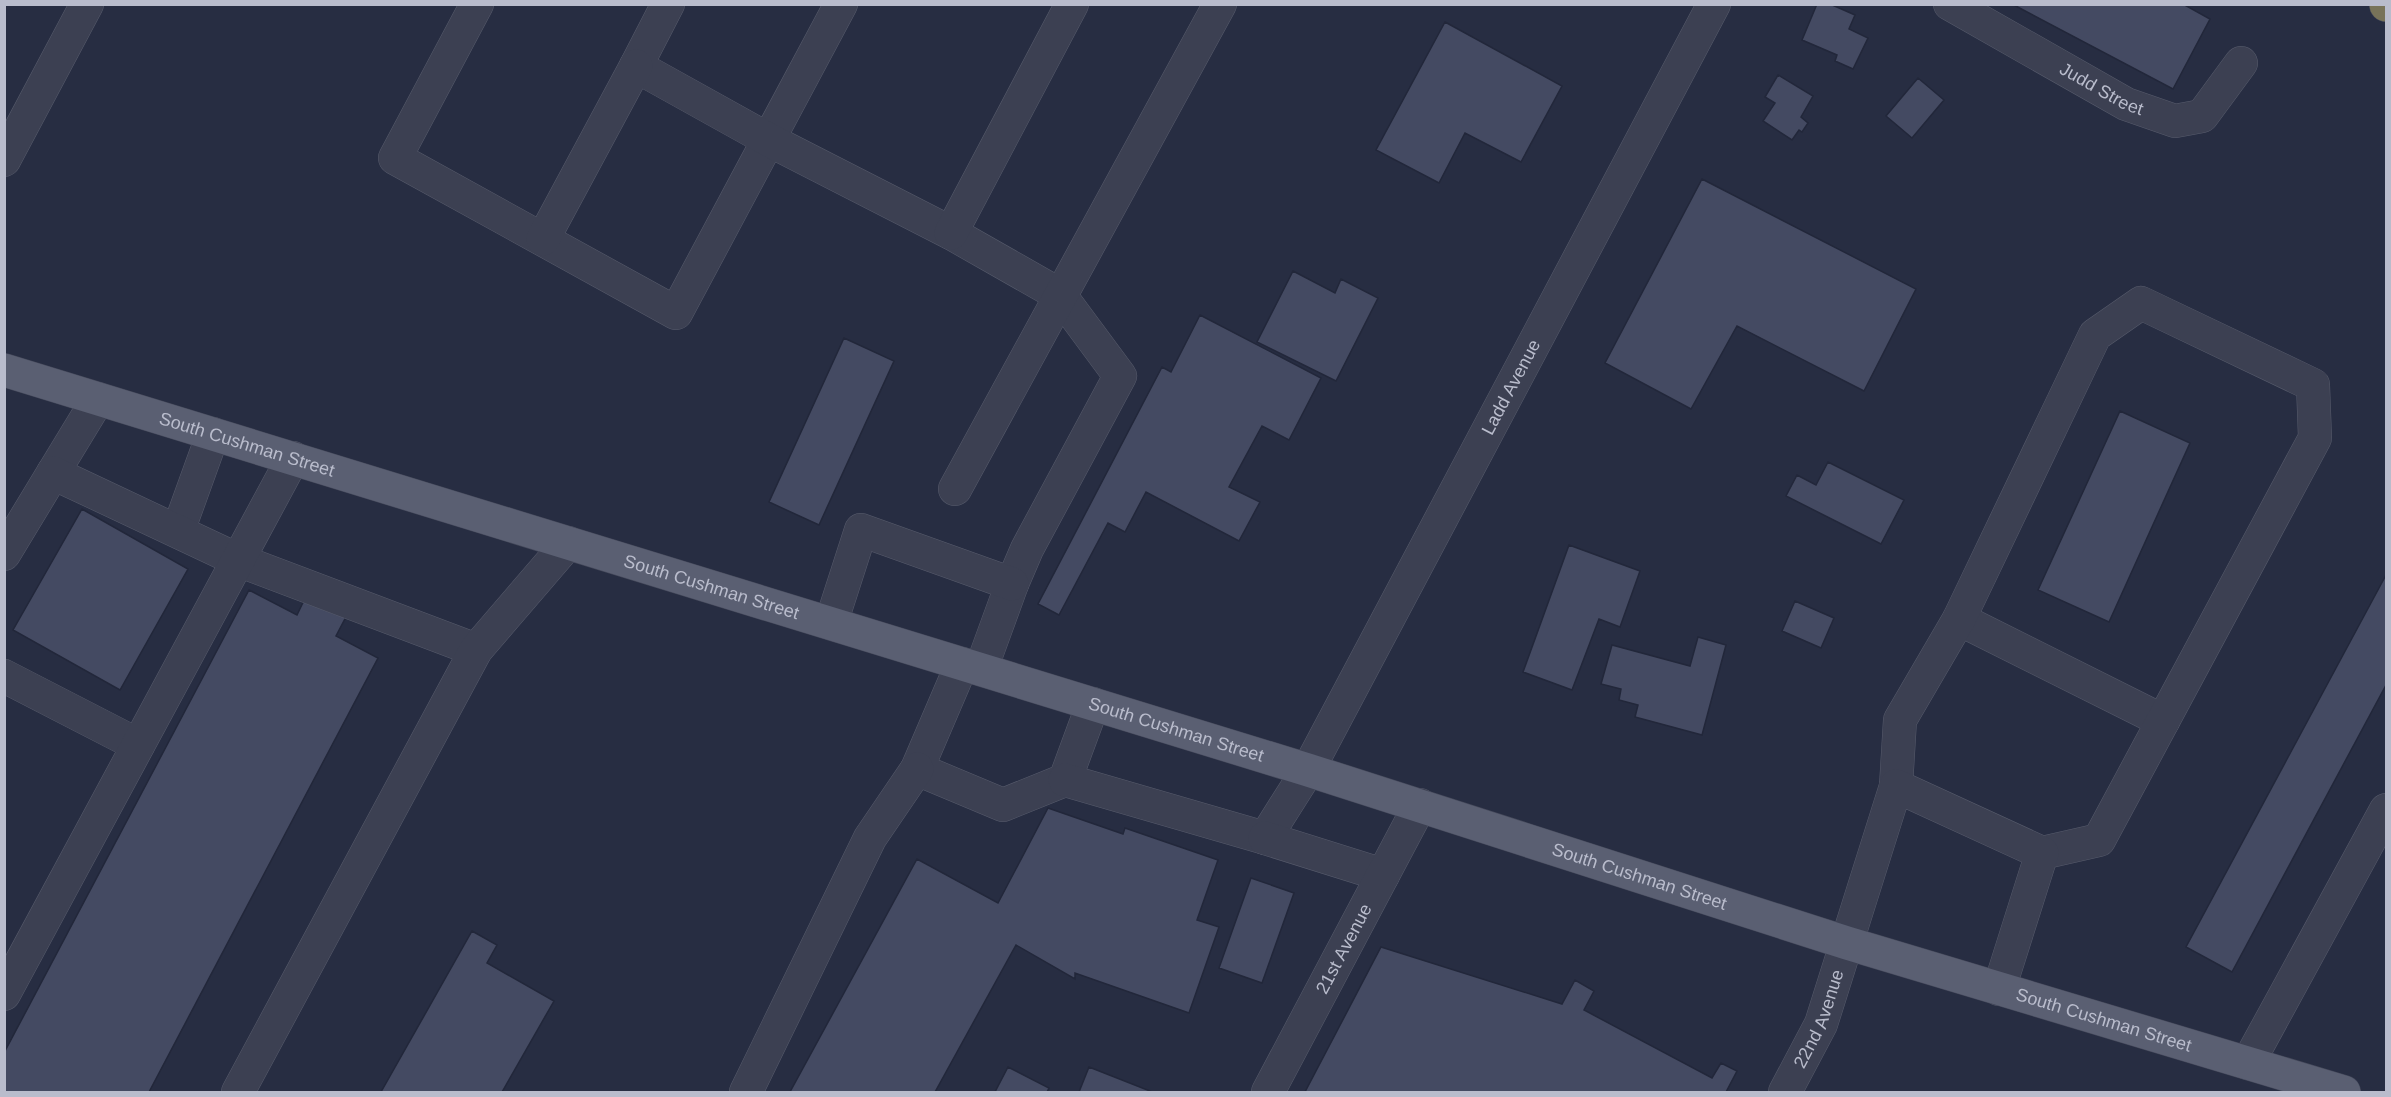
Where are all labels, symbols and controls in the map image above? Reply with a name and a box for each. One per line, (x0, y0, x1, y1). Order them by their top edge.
street label: Judd Street (2056, 59, 2146, 119)
street label: Ladd Avenue (1478, 336, 1544, 438)
street label: South Cushman Street (157, 408, 337, 481)
street label: South Cushman Street (621, 551, 802, 623)
street label: South Cushman Street (1086, 693, 1266, 766)
street label: South Cushman Street (1550, 839, 1729, 914)
street label: 21st Avenue (1312, 900, 1376, 997)
street label: 22nd Avenue (1790, 967, 1848, 1071)
street label: South Cushman Street (2014, 984, 2194, 1056)

